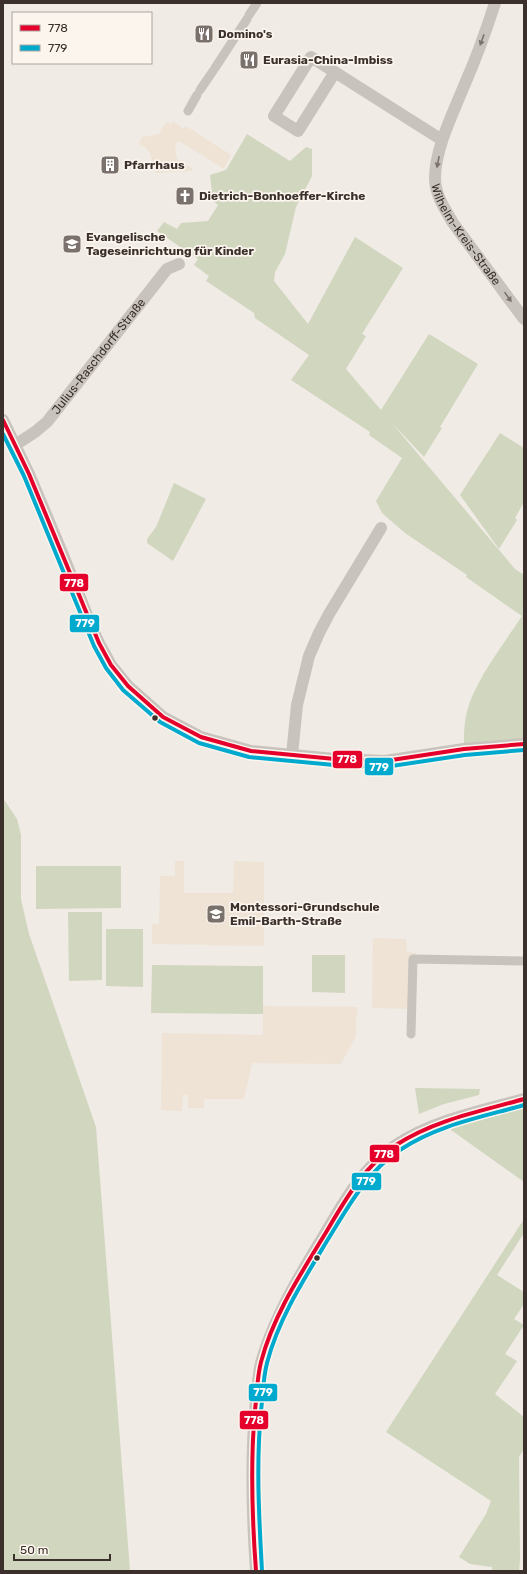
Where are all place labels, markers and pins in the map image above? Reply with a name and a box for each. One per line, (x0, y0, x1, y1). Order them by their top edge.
restaurant icon: Domino's (193, 23, 215, 45)
place label: Domino's (218, 27, 273, 41)
restaurant icon: Eurasia-China-Imbiss (238, 49, 260, 71)
place label: Eurasia-China-Imbiss (263, 53, 393, 67)
building icon: Pfarrhaus (99, 154, 121, 176)
place label: Pfarrhaus (124, 158, 185, 172)
church icon: Dietrich-Bonhoeffer-Kirche (174, 185, 196, 207)
place label: Dietrich-Bonhoeffer-Kirche (199, 189, 365, 203)
place label: Evangelische Tageseinrichtung für Kinder (86, 230, 254, 258)
school or university icon: Evangelische Tageseinrichtung für Kinder (61, 233, 83, 255)
unlabelled marker (150, 713, 160, 723)
place label: Montessori-Grundschule Emil-Barth-Straße (230, 900, 380, 928)
school or university icon: Montessori-Grundschule Emil-Barth-Straße (205, 903, 227, 925)
unlabelled marker (312, 1253, 322, 1263)

